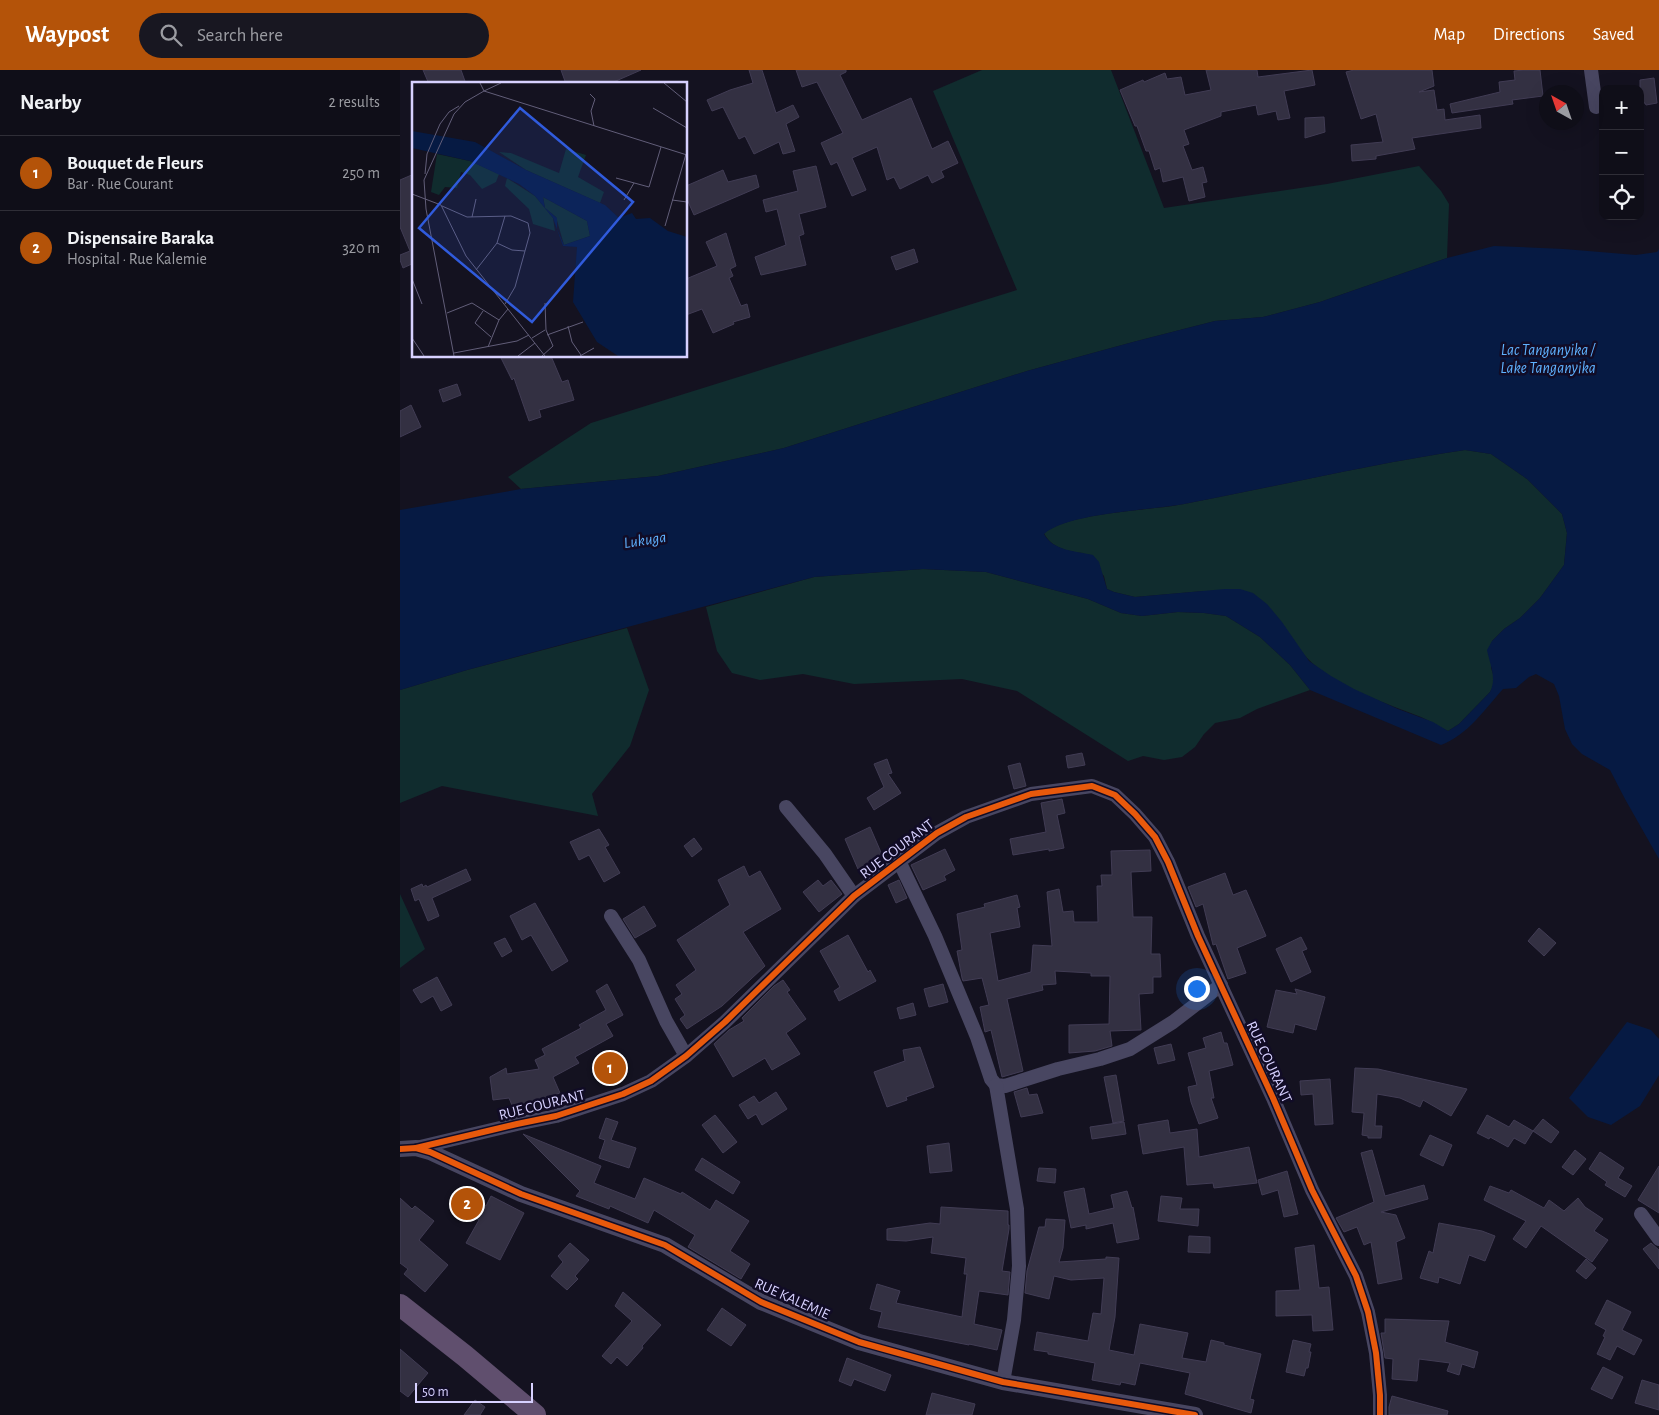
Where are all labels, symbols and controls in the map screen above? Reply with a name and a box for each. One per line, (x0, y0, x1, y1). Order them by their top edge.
search box (139, 13, 489, 58)
icon: search (157, 21, 185, 49)
text: Waypost (25, 23, 109, 47)
text: Search here (197, 26, 283, 45)
text: Map (1434, 26, 1465, 44)
text: Directions (1493, 26, 1565, 44)
text: Saved (1593, 26, 1634, 44)
inset map (412, 82, 688, 358)
north arrow (1539, 85, 1584, 130)
map controls (1599, 85, 1644, 220)
button: + (1599, 85, 1644, 130)
text: Nearby (20, 92, 81, 113)
text: 2 results (328, 94, 380, 110)
button: − (1599, 130, 1644, 175)
text: Bouquet de Fleurs (67, 154, 204, 173)
text: 1 (33, 165, 39, 181)
text: 250 m (342, 165, 380, 181)
button: locate (1599, 175, 1644, 220)
text: Bar · Rue Courant (67, 176, 173, 192)
text: Dispensaire Baraka (67, 229, 214, 248)
text: 2 (32, 240, 40, 256)
text: 320 m (342, 240, 380, 256)
text: Hospital · Rue Kalemie (67, 251, 207, 267)
water label: Lac Tanganyika / Lake Tanganyika (1500, 342, 1597, 376)
water label: Lukuga (623, 529, 667, 551)
street label: RUE COURANT (857, 816, 937, 882)
your location (1184, 976, 1210, 1002)
street label: RUE COURANT (1244, 1019, 1295, 1106)
pin: 1 (594, 1049, 626, 1087)
street label: RUE COURANT (497, 1087, 587, 1123)
pin: 2 (451, 1185, 483, 1223)
street label: RUE KALEMIE (752, 1276, 832, 1322)
scale bar (415, 1380, 532, 1403)
text: 50 m (422, 1385, 449, 1399)

